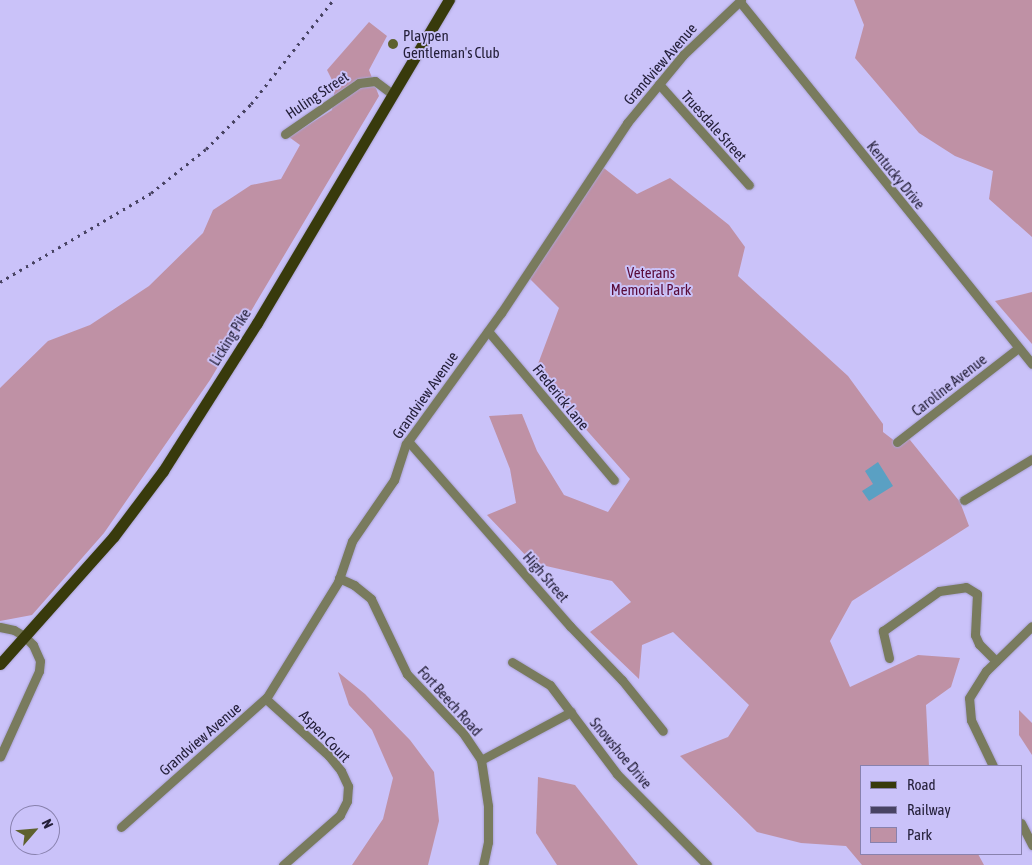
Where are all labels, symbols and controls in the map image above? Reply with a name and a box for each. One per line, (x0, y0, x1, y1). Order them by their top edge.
street label: Grandview Avenue (620, 20, 700, 108)
place label: Playpen Gentleman's Club (403, 26, 500, 61)
marker: Playpen Gentleman's Club (387, 38, 399, 50)
street label: Huling Street (282, 67, 352, 123)
street label: Truesdale Street (677, 87, 751, 165)
street label: Kentucky Drive (863, 137, 929, 213)
park label: Veterans Memorial Park (611, 263, 691, 298)
street label: Licking Pike (205, 305, 255, 369)
street label: Grandview Avenue (388, 348, 462, 442)
street label: Caroline Avenue (908, 350, 990, 420)
street label: Frederick Lane (529, 360, 593, 434)
street label: High Street (519, 548, 573, 606)
street label: Fort Beech Road (414, 662, 486, 740)
street label: Grandview Avenue (156, 699, 244, 779)
street label: Aspen Court (296, 706, 354, 766)
street label: Snowshoe Drive (586, 714, 656, 792)
legend (860, 765, 1022, 855)
text: Road (907, 776, 936, 793)
text: Railway (907, 801, 951, 818)
north arrow (10, 805, 60, 855)
text: N (38, 816, 56, 831)
text: Park (907, 826, 932, 843)

